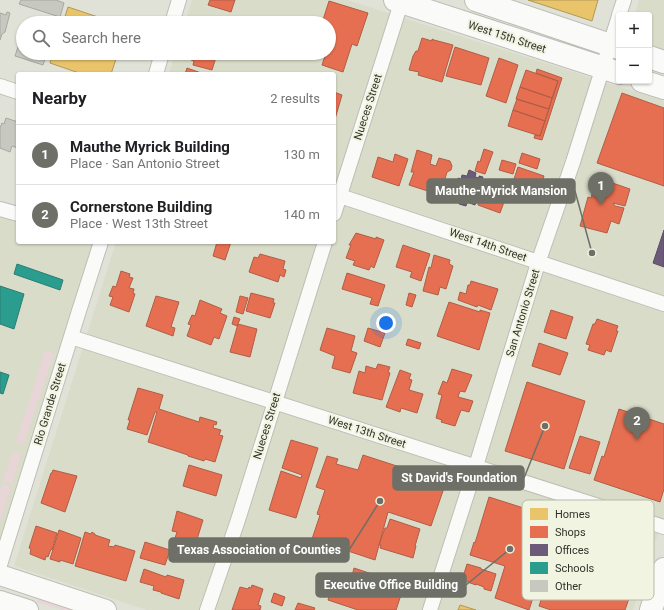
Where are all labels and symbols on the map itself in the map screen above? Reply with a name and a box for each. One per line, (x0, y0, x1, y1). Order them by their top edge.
street label: West 15th Street (466, 18, 548, 56)
street label: Nueces Street (351, 72, 385, 142)
pin: 1 (588, 172, 614, 205)
callout: Mauthe-Myrick Mansion (427, 179, 575, 203)
text: Mauthe-Myrick Mansion (435, 184, 567, 198)
street label: West 14th Street (447, 226, 529, 264)
street label: San Antonio Street (503, 267, 543, 358)
your location (376, 313, 396, 333)
street label: Rio Grande Street (31, 361, 69, 447)
street label: Nueces Street (251, 391, 283, 461)
pin: 2 (624, 407, 650, 440)
street label: West 13th Street (326, 413, 408, 451)
callout: St David's Foundation (393, 466, 524, 490)
text: St David's Foundation (401, 471, 517, 485)
legend (522, 500, 654, 600)
text: Homes (555, 508, 591, 521)
text: Shops (555, 526, 586, 539)
callout: Texas Association of Counties (169, 538, 349, 562)
text: Texas Association of Counties (177, 543, 341, 557)
text: Offices (555, 544, 590, 557)
text: Schools (555, 562, 595, 575)
callout: Executive Office Building (316, 573, 466, 597)
text: Executive Office Building (324, 578, 458, 592)
text: Other (555, 580, 582, 593)

